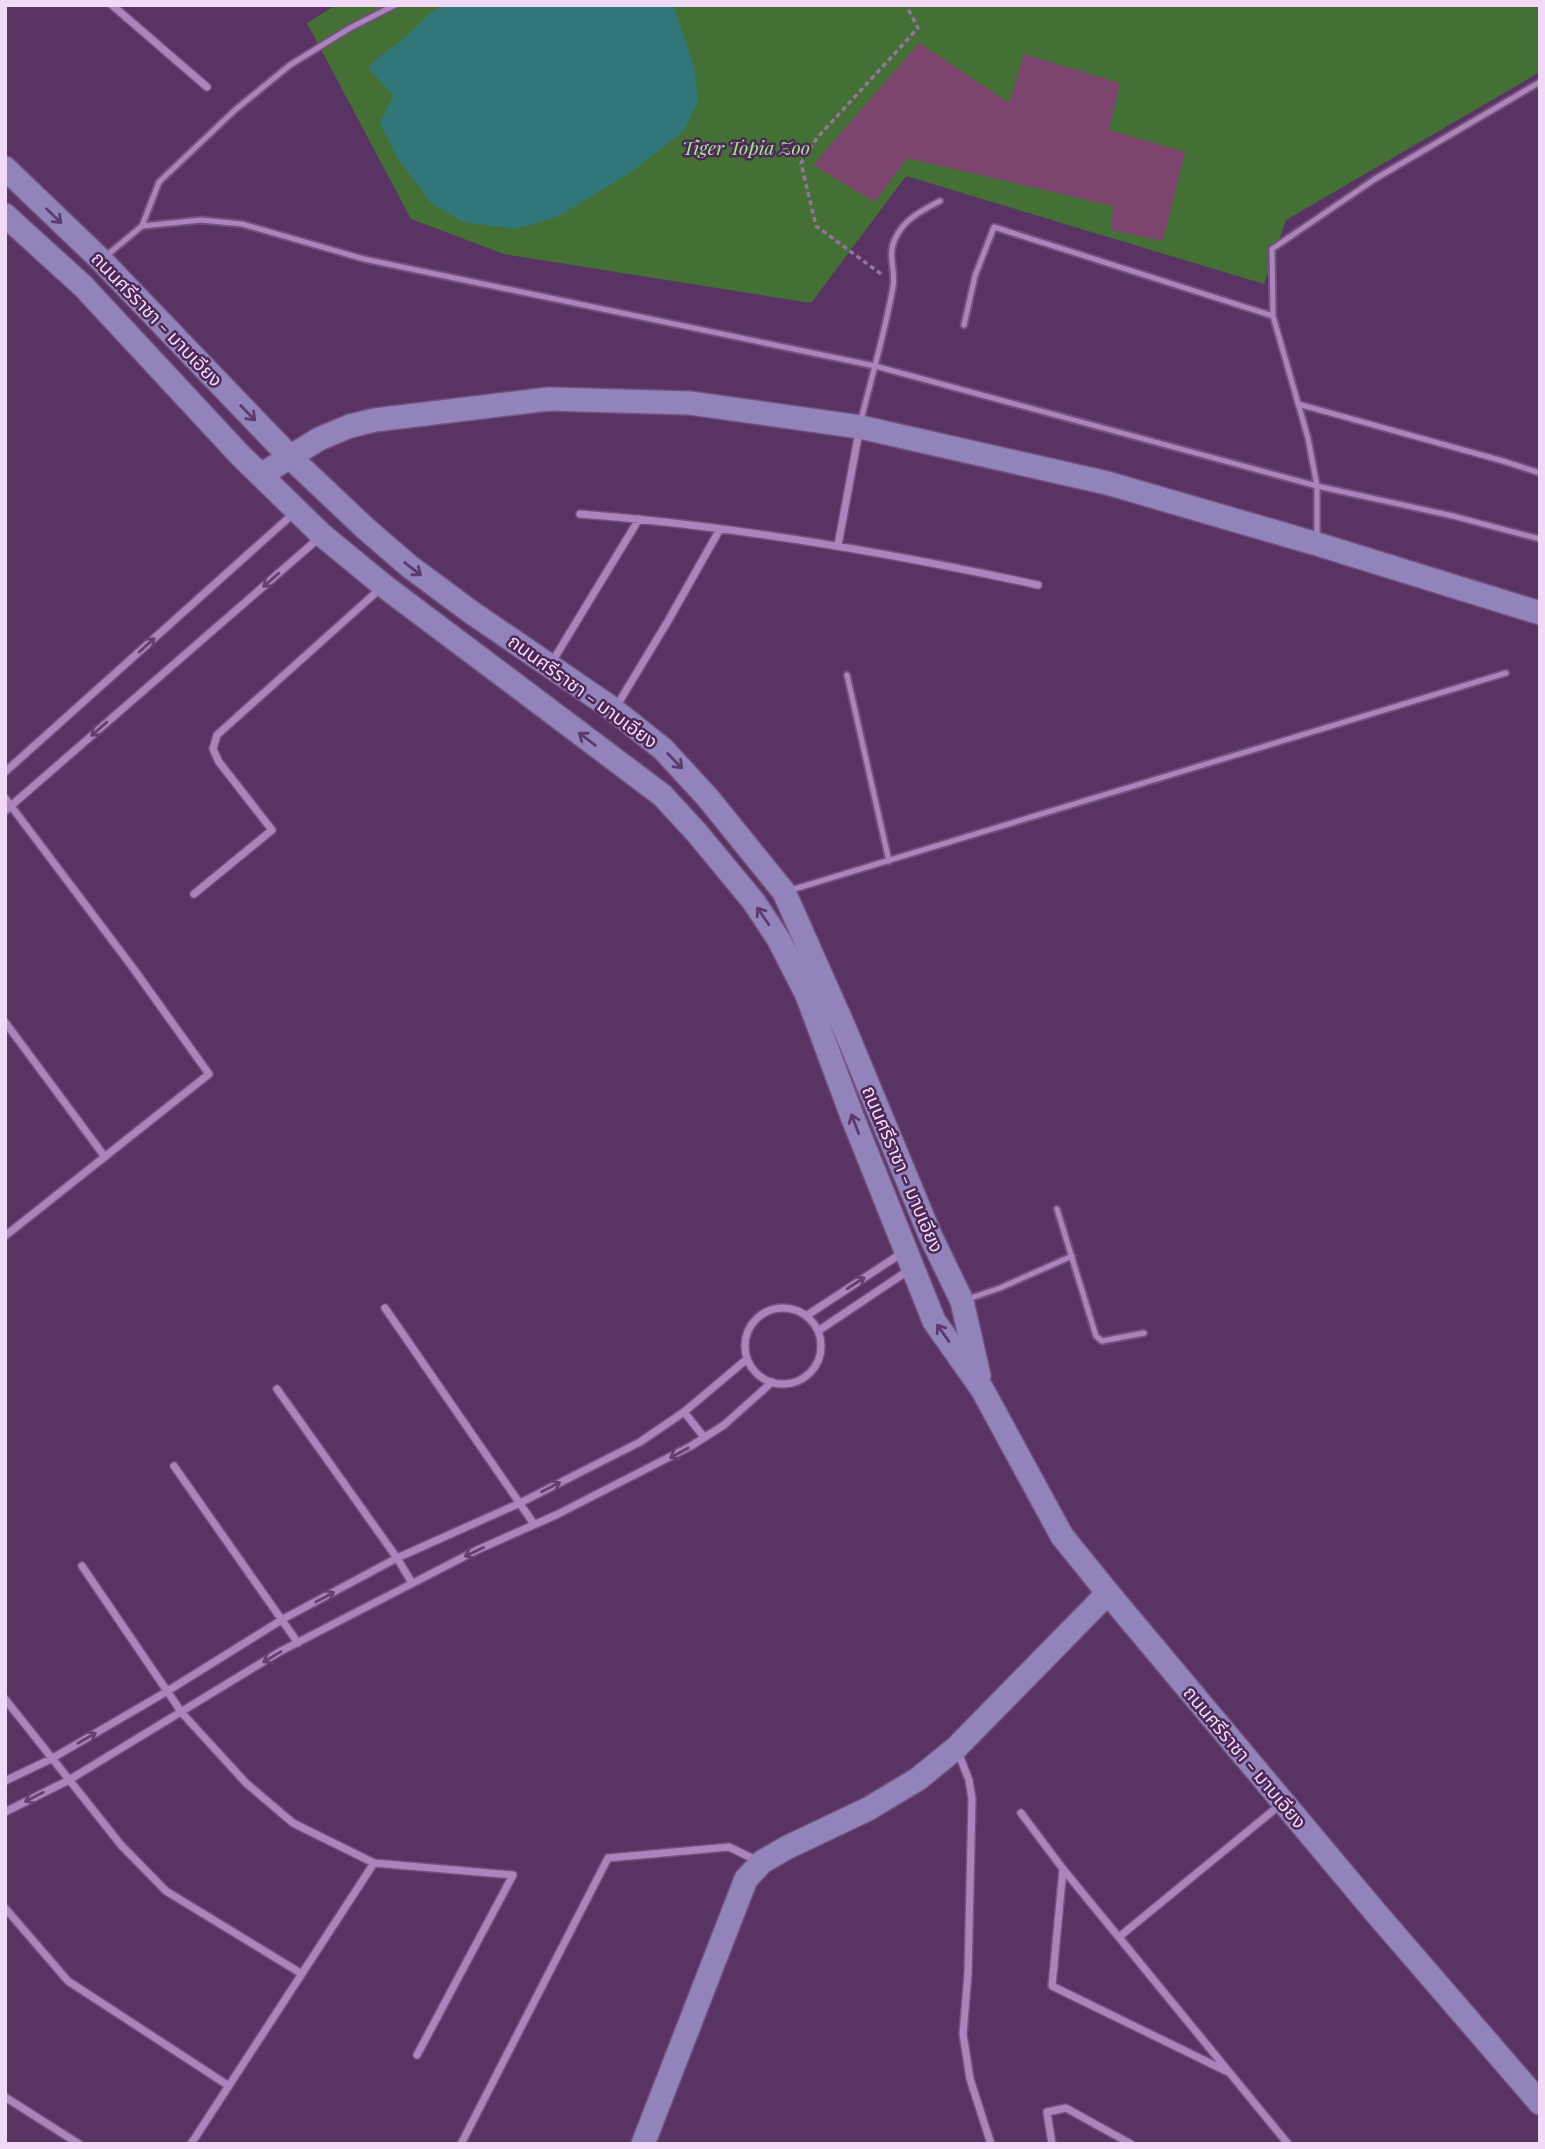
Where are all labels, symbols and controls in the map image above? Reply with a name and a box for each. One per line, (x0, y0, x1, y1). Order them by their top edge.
park label: Tiger Topia Zoo (682, 134, 810, 160)
one-way arrow (46, 207, 63, 224)
street label: ถนนศรีราชา - มาบเอียง (86, 245, 229, 392)
one-way arrow (240, 404, 257, 421)
one-way arrow (404, 562, 422, 577)
one-way arrow (262, 572, 280, 588)
street label: ถนนศรีราชา - มาบเอียง (504, 627, 664, 753)
one-way arrow (138, 636, 155, 653)
one-way arrow (90, 721, 108, 737)
one-way arrow (578, 731, 597, 746)
one-way arrow (667, 753, 684, 770)
one-way arrow (756, 907, 770, 927)
street label: ถนนศรีราชา - มาบเอียง (857, 1081, 951, 1256)
one-way arrow (848, 1113, 861, 1135)
one-way arrow (845, 1276, 865, 1290)
one-way arrow (936, 1324, 950, 1343)
one-way arrow (669, 1446, 689, 1460)
one-way arrow (540, 1479, 561, 1493)
one-way arrow (464, 1545, 485, 1559)
one-way arrow (314, 1590, 335, 1603)
one-way arrow (263, 1650, 283, 1664)
street label: ถนนศรีราชา - มาบเอียง (1178, 1680, 1313, 1833)
one-way arrow (77, 1730, 97, 1744)
one-way arrow (24, 1791, 45, 1805)

